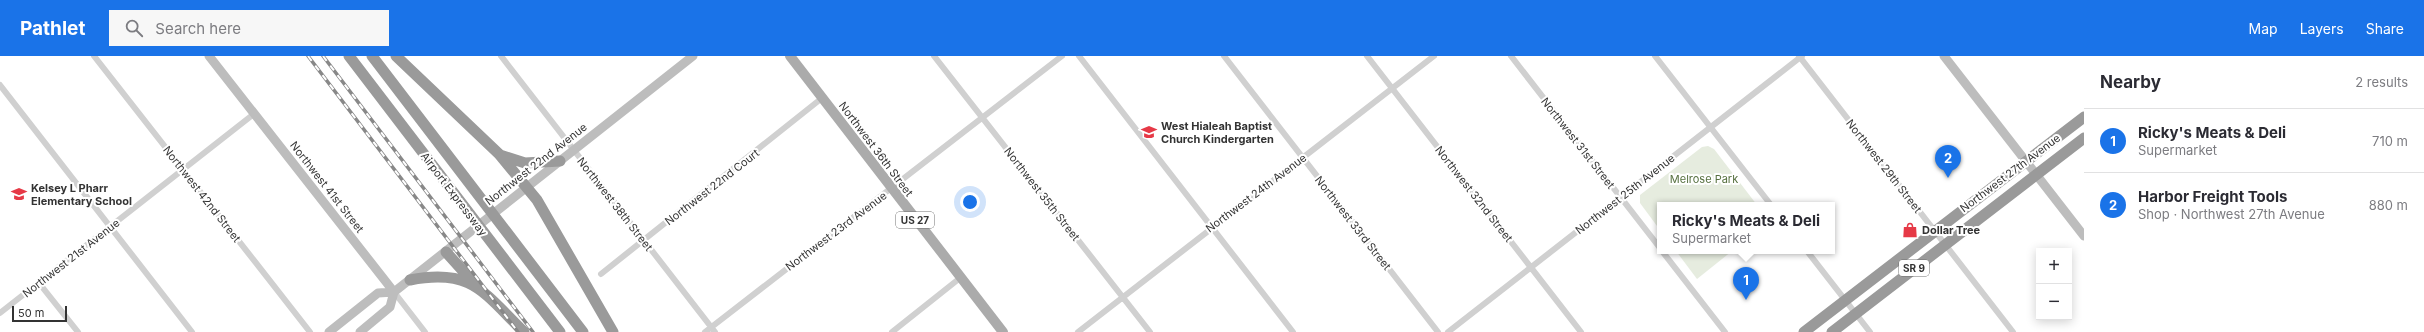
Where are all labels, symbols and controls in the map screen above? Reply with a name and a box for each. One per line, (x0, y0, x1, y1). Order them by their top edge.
search box (109, 10, 389, 46)
text: Pathlet (20, 17, 85, 40)
icon: search (123, 17, 145, 39)
text: Search here (155, 19, 241, 38)
text: Map (2249, 20, 2278, 37)
text: Layers (2300, 20, 2344, 37)
text: Share (2366, 20, 2404, 37)
text: Nearby (2100, 72, 2161, 92)
text: 2 results (2355, 74, 2408, 90)
street label: Northwest 31st Street (1538, 95, 1618, 192)
street label: Northwest 36th Street (836, 99, 916, 199)
street label: Northwest 29th Street (1843, 116, 1925, 216)
place label: West Hialeah Baptist Church Kindergarten (1161, 119, 1274, 146)
street label: Northwest 22nd Avenue (482, 120, 590, 208)
school or university icon: West Hialeah Baptist Church Kindergarten (1140, 123, 1158, 141)
text: Ricky's Meats & Deli (2138, 123, 2286, 142)
street label: Northwest 27th Avenue (1957, 131, 2063, 215)
text: 1 (2110, 133, 2116, 149)
text: 710 m (2372, 133, 2408, 149)
street label: Northwest 41st Street (287, 139, 367, 236)
text: Supermarket (2138, 142, 2217, 158)
street label: Northwest 42nd Street (160, 143, 244, 245)
street label: Northwest 32nd Street (1432, 143, 1516, 245)
street label: Northwest 35th Street (1001, 144, 1083, 244)
pin: 2 (1935, 145, 1961, 178)
street label: Northwest 22nd Court (662, 146, 762, 228)
street label: Airport Expressway (418, 149, 490, 239)
street label: Northwest 24th Avenue (1203, 151, 1309, 235)
street label: Northwest 25th Avenue (1573, 151, 1677, 237)
street label: Northwest 38th Street (574, 154, 656, 254)
park label: Melrose Park (1670, 172, 1738, 186)
street label: Northwest 33rd Street (1312, 173, 1394, 273)
place label: Kelsey L Pharr Elementary School (31, 181, 132, 208)
school or university icon: Kelsey L Pharr Elementary School (10, 185, 28, 203)
text: Harbor Freight Tools (2138, 187, 2287, 206)
street label: Northwest 23rd Avenue (783, 188, 889, 274)
your location (960, 192, 980, 212)
text: 2 (2109, 197, 2117, 213)
text: 880 m (2369, 197, 2408, 213)
popup (1657, 202, 1835, 254)
text: Shop · Northwest 27th Avenue (2138, 206, 2325, 222)
text: Ricky's Meats & Deli (1672, 211, 1820, 230)
road number: US 27 (896, 212, 934, 228)
street label: Northwest 21st Avenue (20, 216, 122, 300)
shop icon: Dollar Tree (1901, 221, 1919, 239)
place label: Dollar Tree (1922, 223, 1981, 237)
text: Supermarket (1672, 230, 1751, 246)
map controls (2036, 248, 2072, 320)
button: + (2036, 248, 2072, 284)
road number: SR 9 (1899, 260, 1929, 276)
pin: 1 (1733, 267, 1759, 300)
button: − (2036, 284, 2072, 320)
scale bar (12, 304, 67, 323)
text: 50 m (18, 306, 44, 320)

